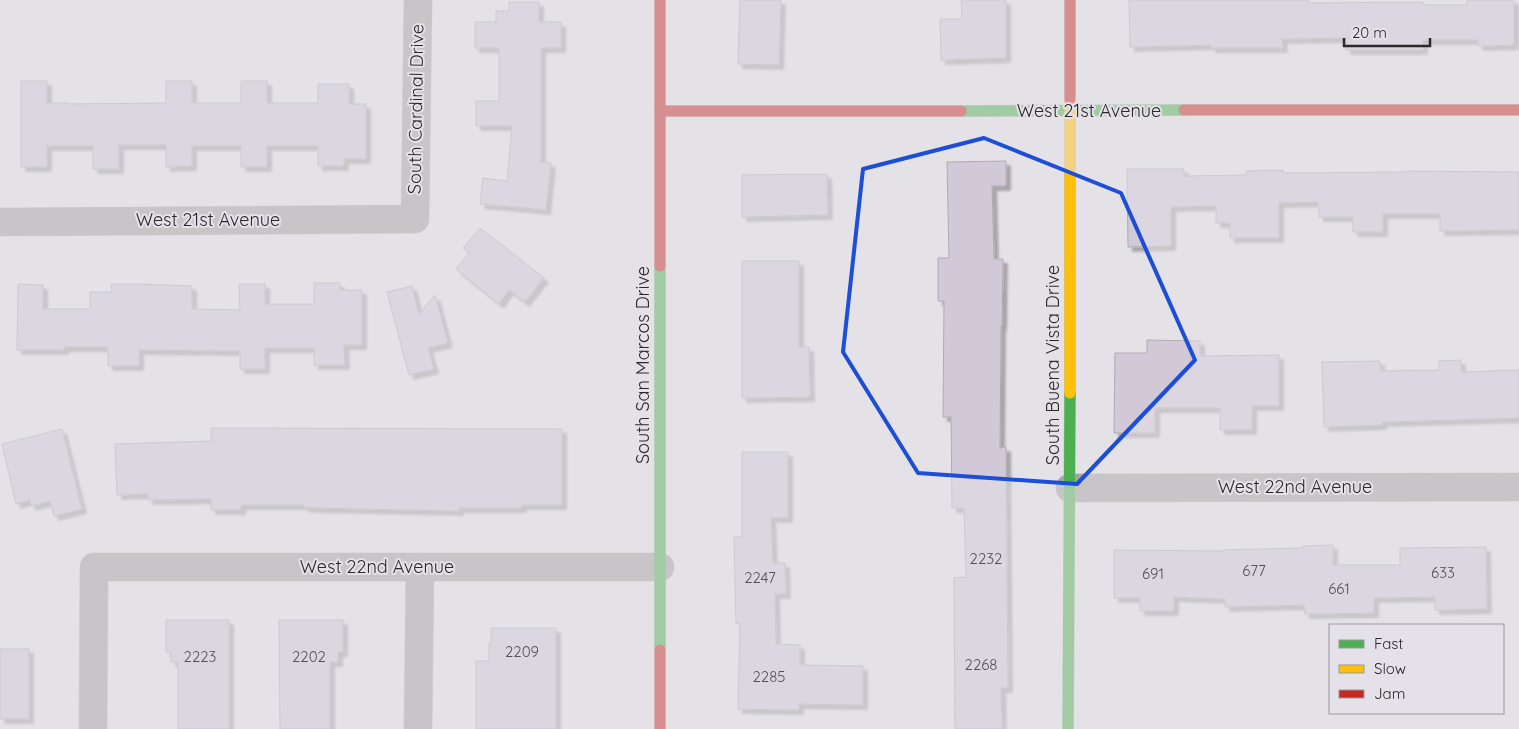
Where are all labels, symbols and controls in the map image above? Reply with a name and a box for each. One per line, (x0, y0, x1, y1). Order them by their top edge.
scale bar (1344, 15, 1430, 47)
text: 20 m (1352, 23, 1387, 42)
street label: South Cardinal Drive (403, 24, 428, 194)
street label: West 21st Avenue (1017, 99, 1161, 122)
street label: West 21st Avenue (136, 208, 280, 231)
street label: South Buena Vista Drive (1041, 265, 1064, 465)
street label: South San Marcos Drive (631, 266, 654, 464)
street label: West 22nd Avenue (1218, 475, 1372, 498)
house number: 2232 (970, 549, 1002, 568)
street label: West 22nd Avenue (300, 555, 454, 578)
house number: 677 (1242, 561, 1266, 580)
house number: 633 (1431, 563, 1455, 582)
house number: 691 (1142, 564, 1164, 583)
house number: 2247 (744, 568, 776, 587)
house number: 661 (1328, 579, 1350, 598)
legend (1329, 624, 1504, 714)
text: Fast (1374, 634, 1403, 653)
house number: 2209 (505, 642, 539, 661)
house number: 2223 (184, 647, 217, 666)
house number: 2202 (292, 647, 326, 666)
house number: 2268 (965, 655, 997, 674)
text: Slow (1374, 659, 1406, 678)
house number: 2285 (753, 667, 785, 686)
text: Jam (1374, 684, 1405, 703)

